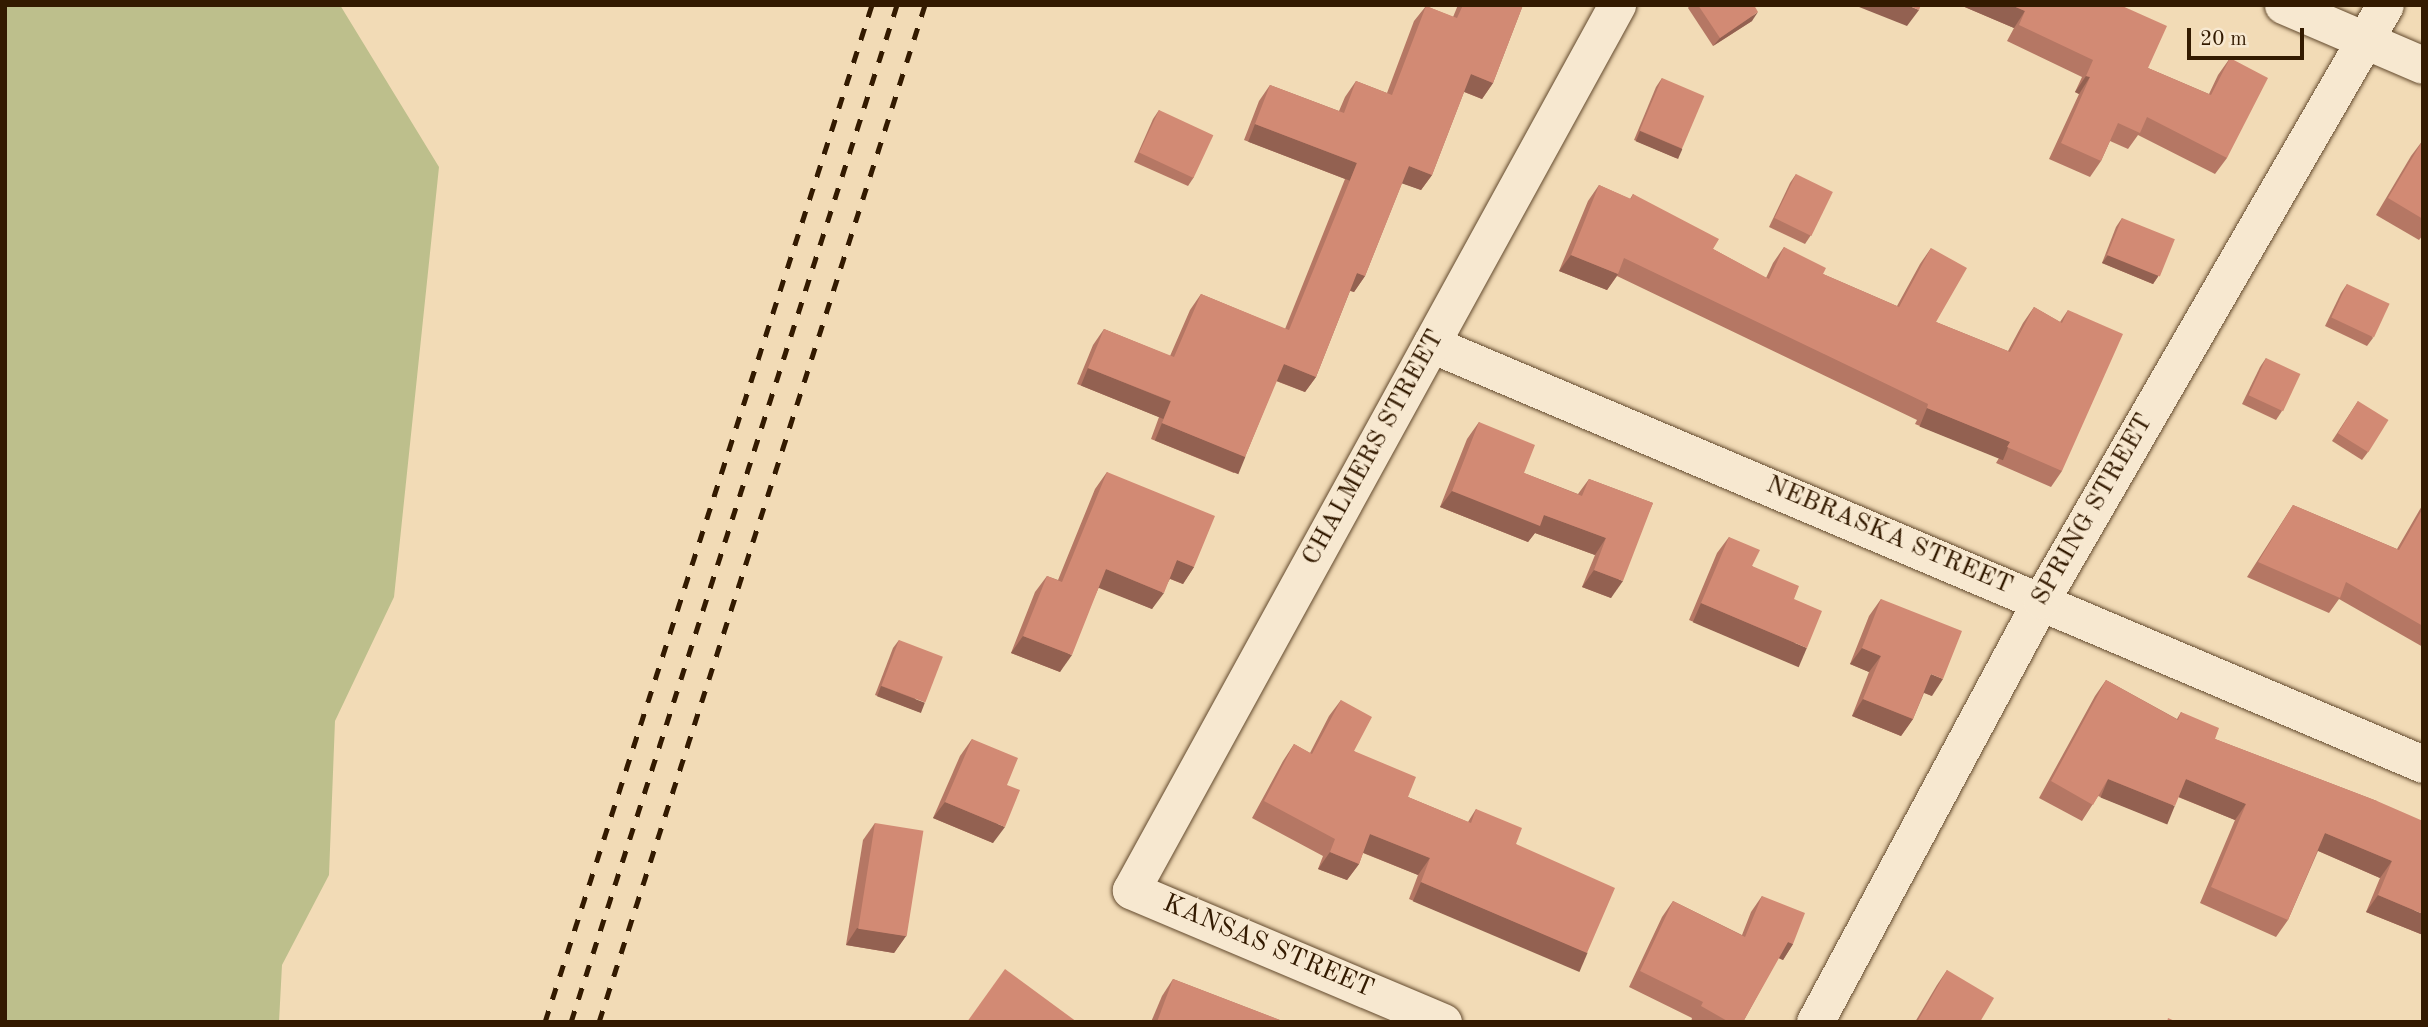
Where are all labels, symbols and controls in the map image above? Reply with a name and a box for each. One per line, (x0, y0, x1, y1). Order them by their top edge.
scale bar (2190, 14, 2307, 58)
text: 20 m (2200, 29, 2247, 50)
street label: CHALMERS STREET (1296, 325, 1452, 571)
street label: SPRING STREET (2025, 408, 2161, 612)
street label: NEBRASKA STREET (1761, 470, 2017, 602)
street label: KANSAS STREET (1158, 888, 1378, 1006)

